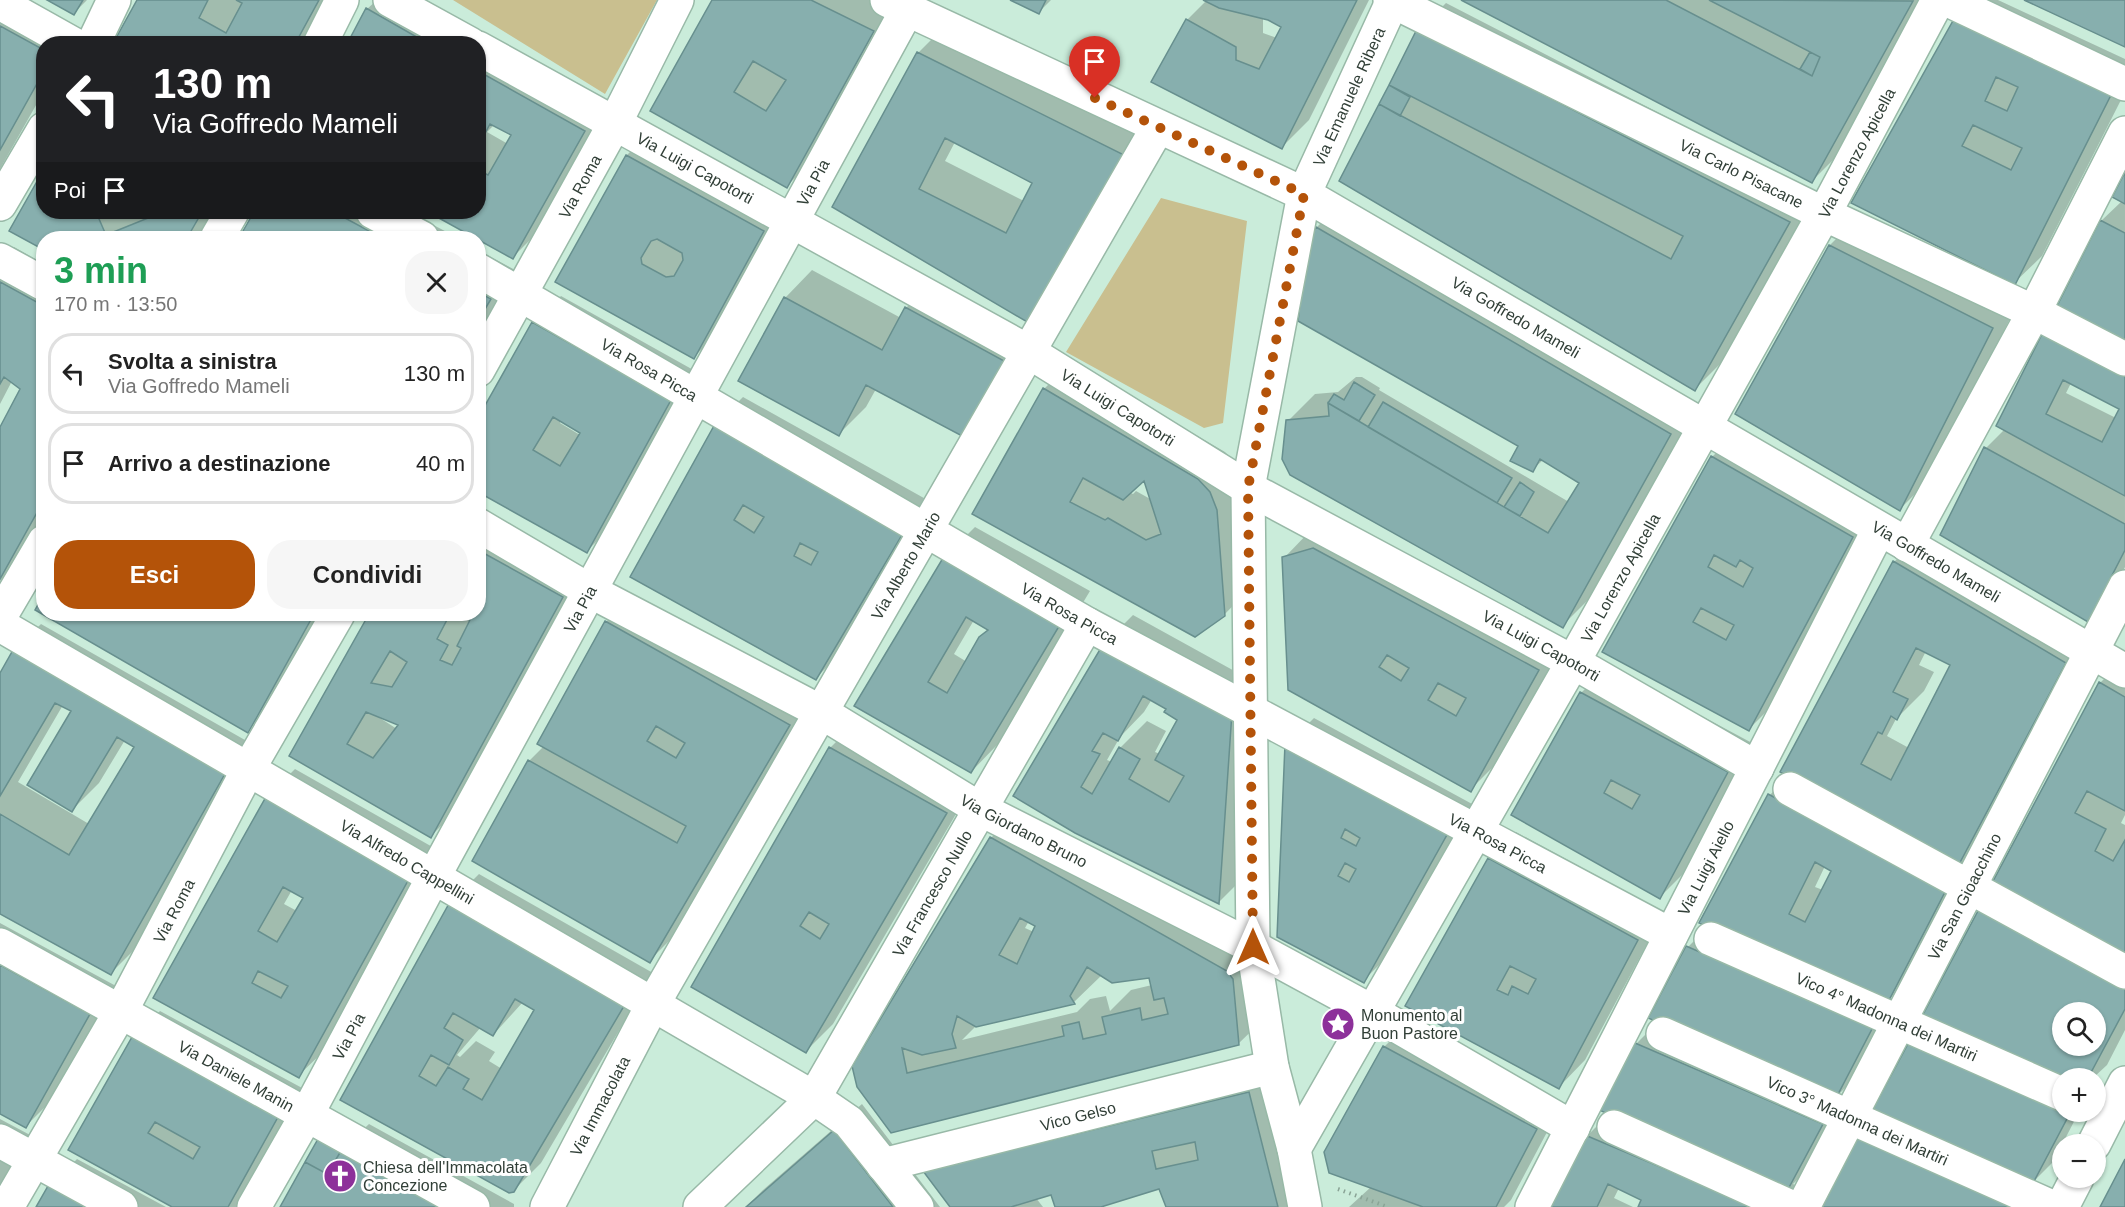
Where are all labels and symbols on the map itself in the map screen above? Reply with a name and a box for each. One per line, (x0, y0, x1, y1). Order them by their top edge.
street label: Via Emanuele Ribera (1310, 24, 1388, 169)
pin (1069, 36, 1120, 98)
street label: Via Lorenzo Apicella (1815, 85, 1898, 221)
street label: Via Luigi Capotorti (634, 129, 756, 207)
street label: Via Carlo Pisacane (1677, 136, 1806, 211)
street label: Via Roma (555, 152, 604, 221)
street label: Via Pia (793, 156, 832, 209)
street label: Via Goffredo Mameli (1449, 273, 1583, 361)
street label: Via Rosa Picca (598, 335, 700, 404)
street label: Via Luigi Capotorti (1058, 366, 1178, 449)
street label: Via Alberto Mario (868, 508, 943, 622)
street label: Via Lorenzo Apicella (1577, 510, 1663, 645)
street label: Via Goffredo Mameli (1869, 517, 2003, 605)
street label: Via Rosa Picca (1018, 579, 1121, 647)
street label: Via Pia (560, 583, 599, 635)
street label: Via Luigi Capotorti (1480, 607, 1603, 684)
street label: Via Giordano Bruno (957, 791, 1090, 870)
street label: Via Rosa Picca (1446, 810, 1550, 876)
street label: Via Alfredo Cappellini (337, 816, 477, 907)
street label: Via Luigi Aiello (1674, 818, 1737, 918)
street label: Via Francesco Nullo (889, 827, 975, 959)
street label: Via San Gioacchino (1924, 830, 2004, 963)
street label: Via Roma (150, 876, 198, 946)
position arrow (1221, 915, 1285, 979)
street label: Vico 4° Madonna dei Martiri (1793, 969, 1980, 1064)
place icon: Monumento al Buon Pastore (1320, 1006, 1356, 1042)
place label: Monumento al Buon Pastore (1361, 1007, 1462, 1042)
street label: Via Pia (329, 1010, 368, 1063)
street label: Via Daniele Manin (175, 1037, 297, 1115)
street label: Via Immacolata (567, 1053, 633, 1159)
street label: Vico 3° Madonna dei Martiri (1764, 1073, 1951, 1168)
street label: Vico Gelso (1038, 1098, 1117, 1134)
church icon: Chiesa dell'Immacolata Concezione (322, 1158, 358, 1194)
place label: Chiesa dell'Immacolata Concezione (363, 1159, 528, 1194)

